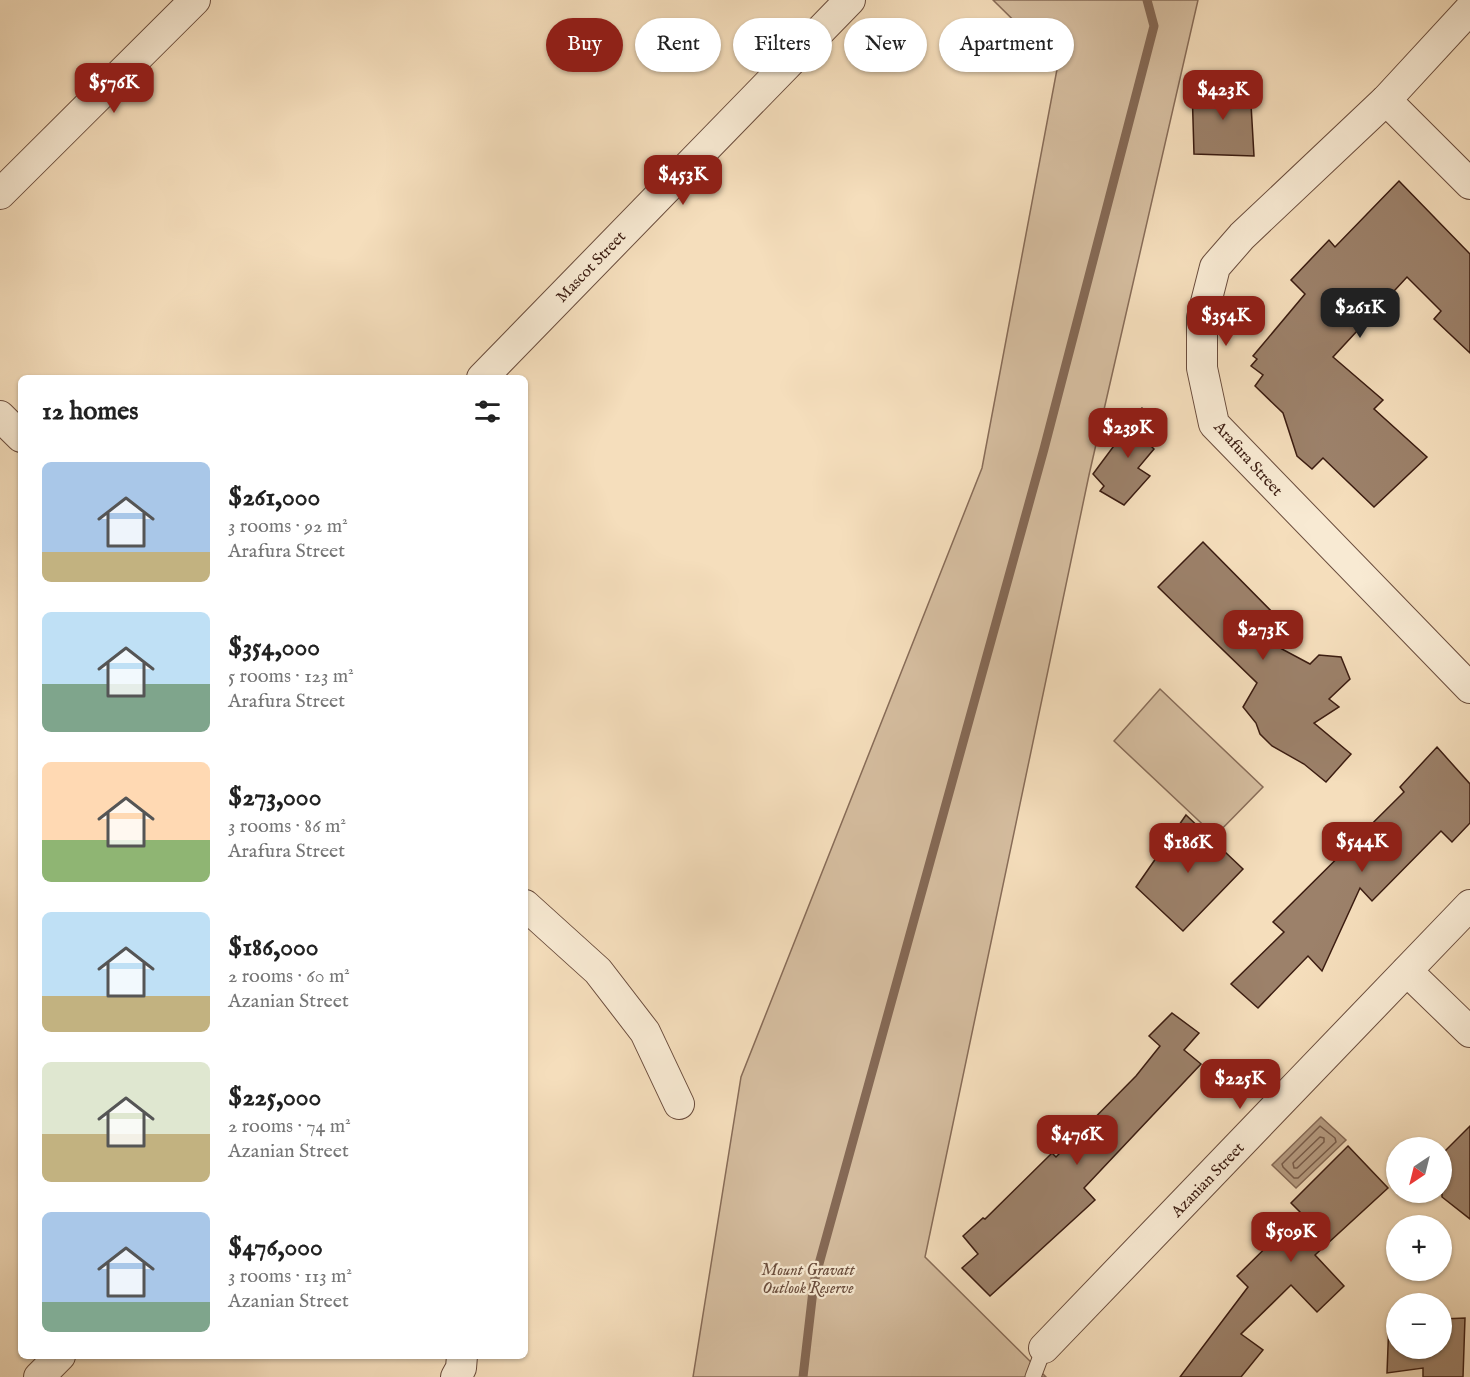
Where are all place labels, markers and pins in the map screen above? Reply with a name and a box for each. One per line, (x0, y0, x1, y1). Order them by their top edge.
pin: $576K (72, 63, 156, 114)
pin: $423K (1181, 70, 1265, 121)
pin: $453K (641, 155, 725, 206)
pin: $261K (1318, 288, 1402, 339)
pin: $354K (1184, 296, 1268, 347)
pin: $239K (1086, 408, 1170, 459)
pin: $273K (1221, 610, 1305, 661)
pin: $544K (1320, 822, 1404, 873)
pin: $186K (1146, 823, 1230, 874)
pin: $225K (1198, 1059, 1282, 1110)
pin: $476K (1035, 1115, 1119, 1166)
pin: $509K (1249, 1212, 1333, 1263)

